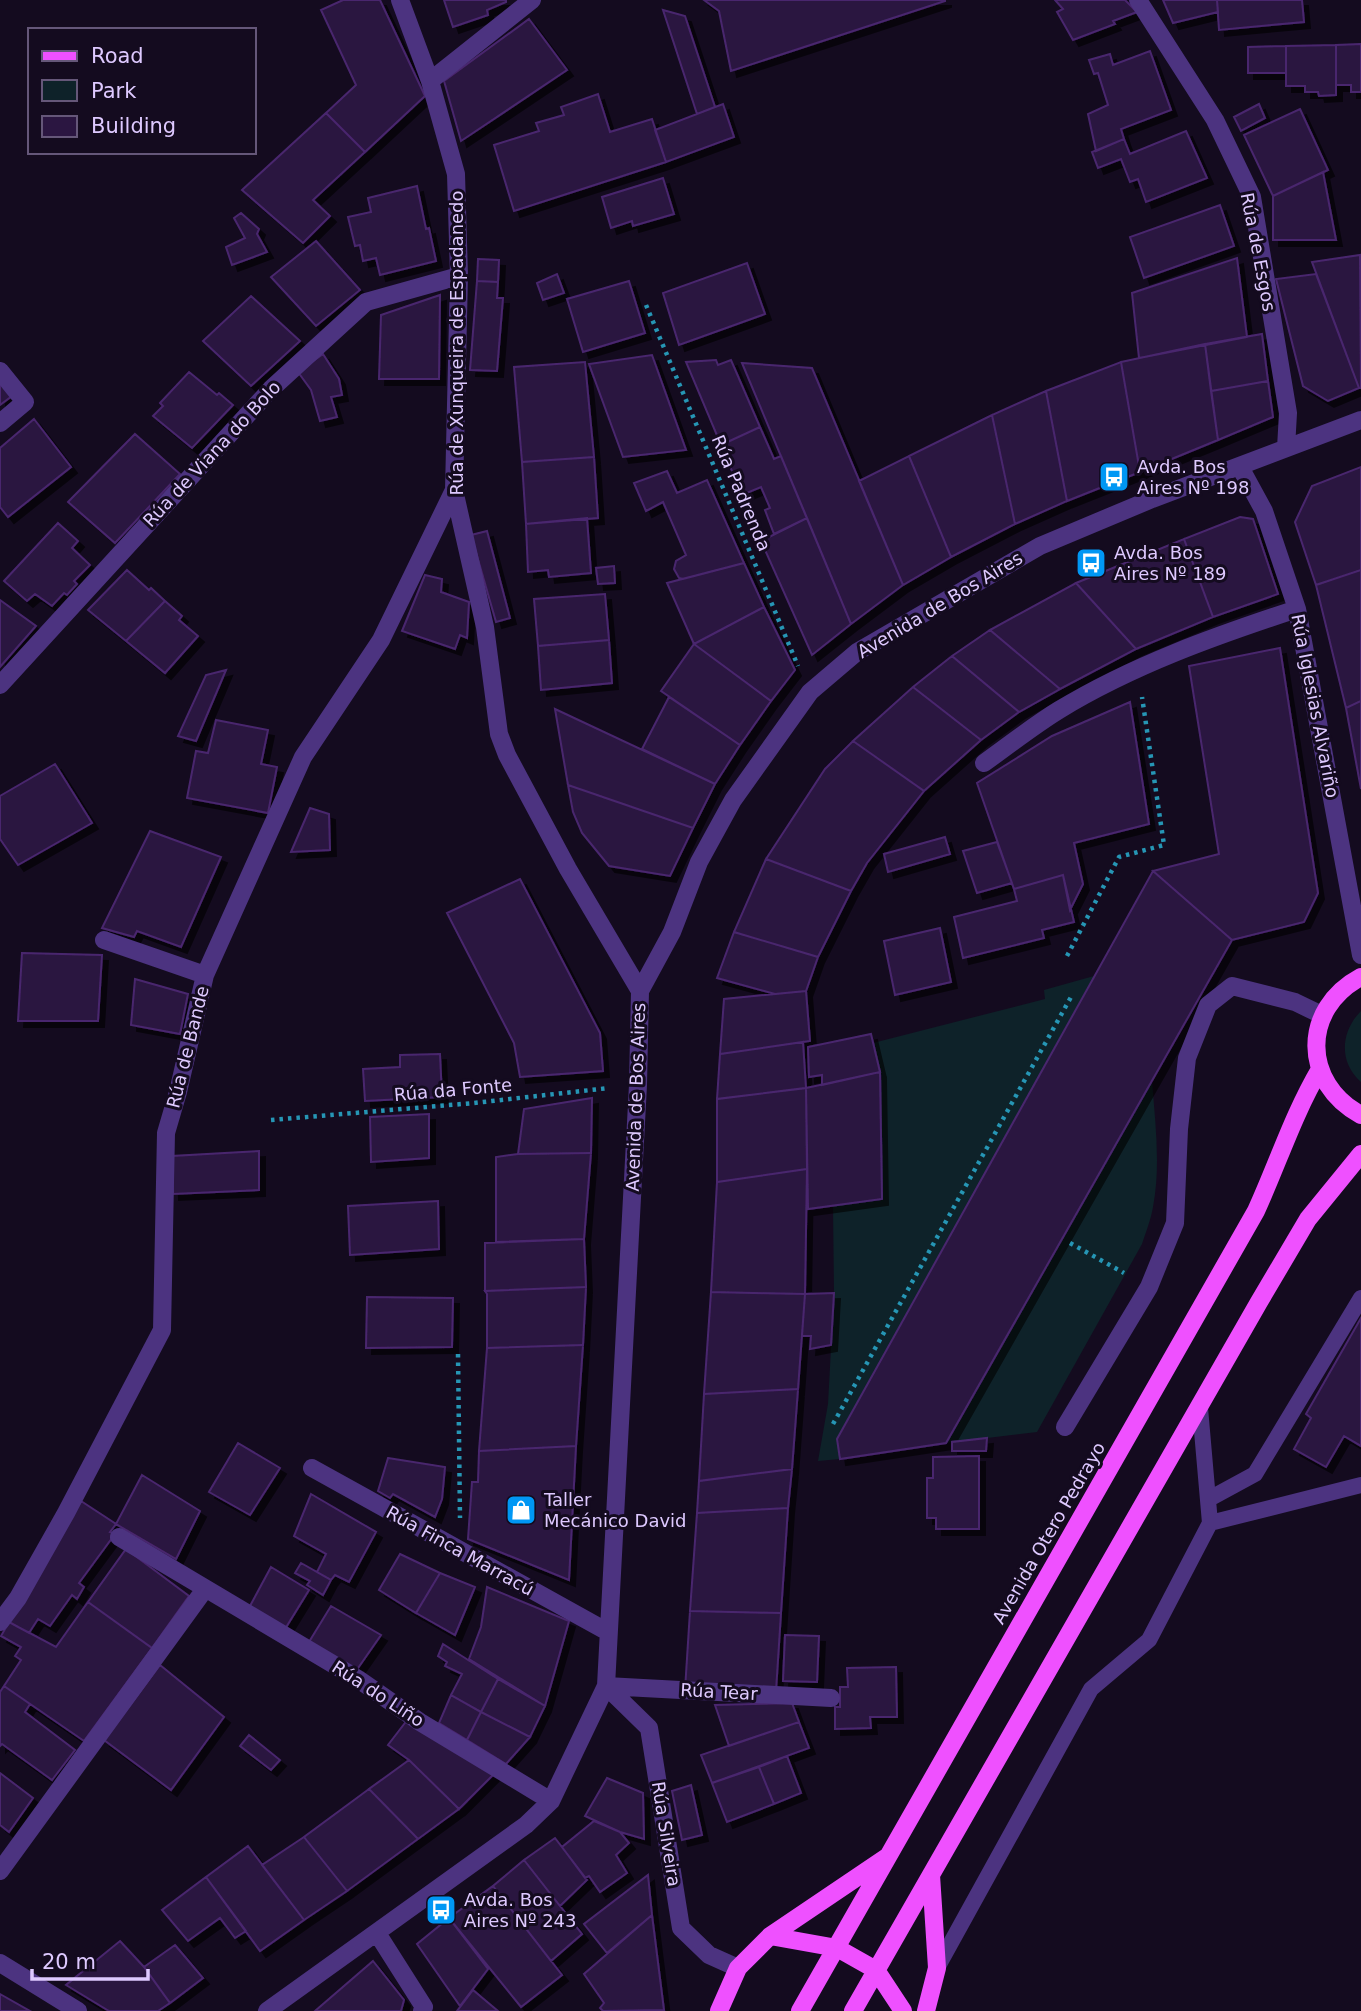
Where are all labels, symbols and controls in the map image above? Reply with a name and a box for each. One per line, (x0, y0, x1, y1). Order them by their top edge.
legend (28, 28, 256, 154)
text: Road (91, 44, 144, 68)
text: Park (91, 79, 137, 103)
text: Building (91, 114, 176, 138)
street label: Rúa de Xunqueira de Espadanedo (446, 190, 467, 496)
street label: Rúa de Esgos (1237, 191, 1280, 313)
street label: Rúa de Viana do Bolo (139, 376, 285, 531)
street label: Rúa Padrenda (708, 431, 775, 554)
place label: Avda. Bos Aires Nº 198 (1137, 456, 1250, 498)
bus stop icon: Avda. Bos Aires Nº 198 (1097, 460, 1131, 494)
place label: Avda. Bos Aires Nº 189 (1114, 542, 1227, 584)
bus stop icon: Avda. Bos Aires Nº 189 (1074, 546, 1108, 580)
street label: Avenida de Bos Aires (853, 547, 1026, 662)
street label: Rúa Iglesias Alvariño (1287, 612, 1344, 800)
street label: Rúa de Bande (162, 984, 213, 1110)
street label: Avenida de Bos Aires (622, 1002, 649, 1192)
street label: Rúa da Fonte (393, 1074, 513, 1105)
street label: Avenida Otero Pedrayo (988, 1438, 1109, 1627)
place label: Taller Mecánico David (543, 1489, 687, 1531)
shop icon: Taller Mecánico David (504, 1493, 538, 1527)
street label: Rúa Finca Marracú (383, 1501, 538, 1600)
street label: Rúa do Liño (328, 1656, 428, 1731)
street label: Rúa Tear (680, 1679, 759, 1704)
street label: Rúa Silveira (648, 1780, 685, 1888)
place label: Avda. Bos Aires Nº 243 (464, 1889, 577, 1931)
bus stop icon: Avda. Bos Aires Nº 243 (424, 1893, 458, 1927)
scale bar (32, 1938, 147, 1982)
text: 20 m (42, 1950, 96, 1974)

